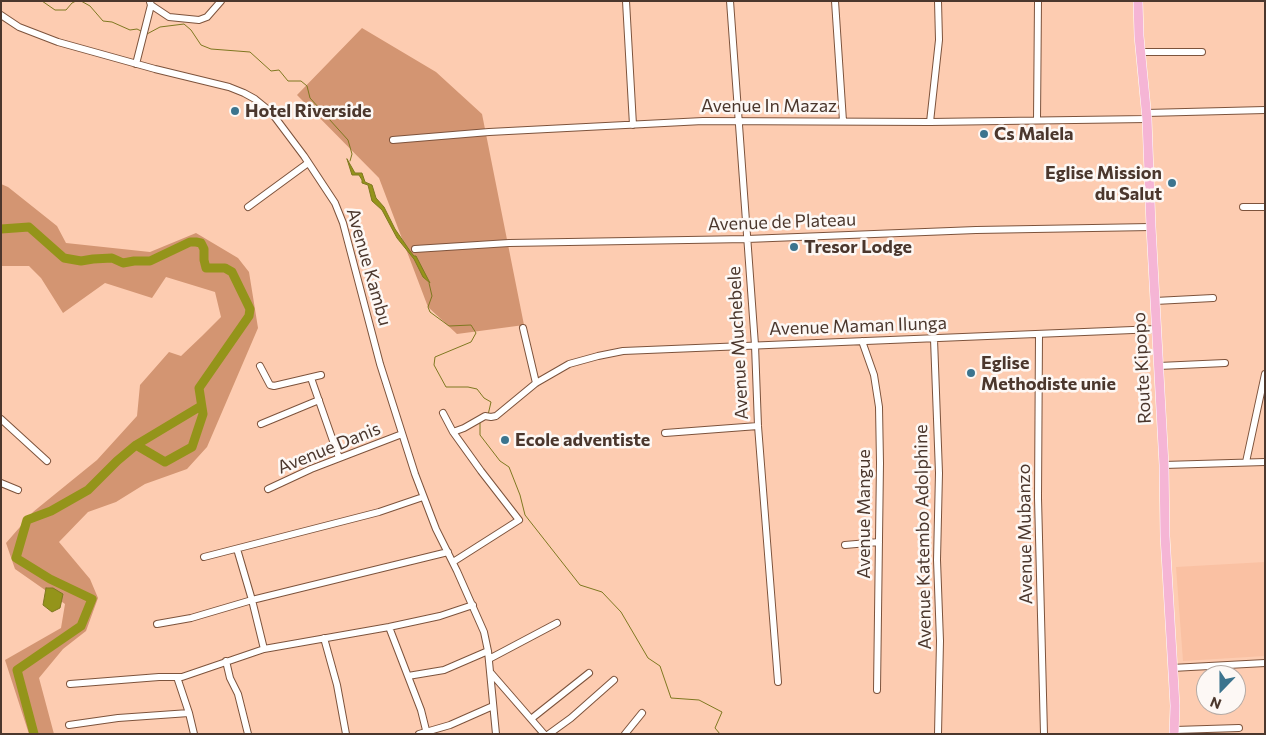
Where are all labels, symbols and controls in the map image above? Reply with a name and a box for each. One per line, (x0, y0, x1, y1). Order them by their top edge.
street label: Avenue In Mazaz (701, 95, 837, 117)
place label: Hotel Riverside (245, 100, 371, 122)
marker: Hotel Riverside (229, 105, 241, 117)
place label: Cs Malela (994, 123, 1074, 145)
marker: Cs Malela (978, 128, 990, 140)
place label: Eglise Mission du Salut (1045, 162, 1162, 204)
marker: Eglise Mission du Salut (1166, 177, 1178, 189)
street label: Avenue Kambu (342, 206, 396, 328)
street label: Avenue de Plateau (708, 209, 856, 235)
place label: Tresor Lodge (804, 236, 912, 258)
marker: Tresor Lodge (788, 241, 800, 253)
street label: Avenue Muchebele (723, 266, 753, 420)
street label: Avenue Maman Ilunga (769, 312, 947, 340)
street label: Route Kipopo (1128, 312, 1156, 424)
place label: Eglise Methodiste unie (981, 352, 1116, 394)
marker: Eglise Methodiste unie (965, 367, 977, 379)
street label: Avenue Danis (274, 418, 384, 478)
street label: Avenue Katembo Adolphine (910, 424, 936, 650)
place label: Ecole adventiste (515, 429, 650, 451)
marker: Ecole adventiste (499, 434, 511, 446)
street label: Avenue Mangue (853, 449, 875, 579)
street label: Avenue Mubanzo (1013, 463, 1037, 605)
north arrow (1196, 665, 1246, 715)
text: N (1208, 694, 1224, 713)

